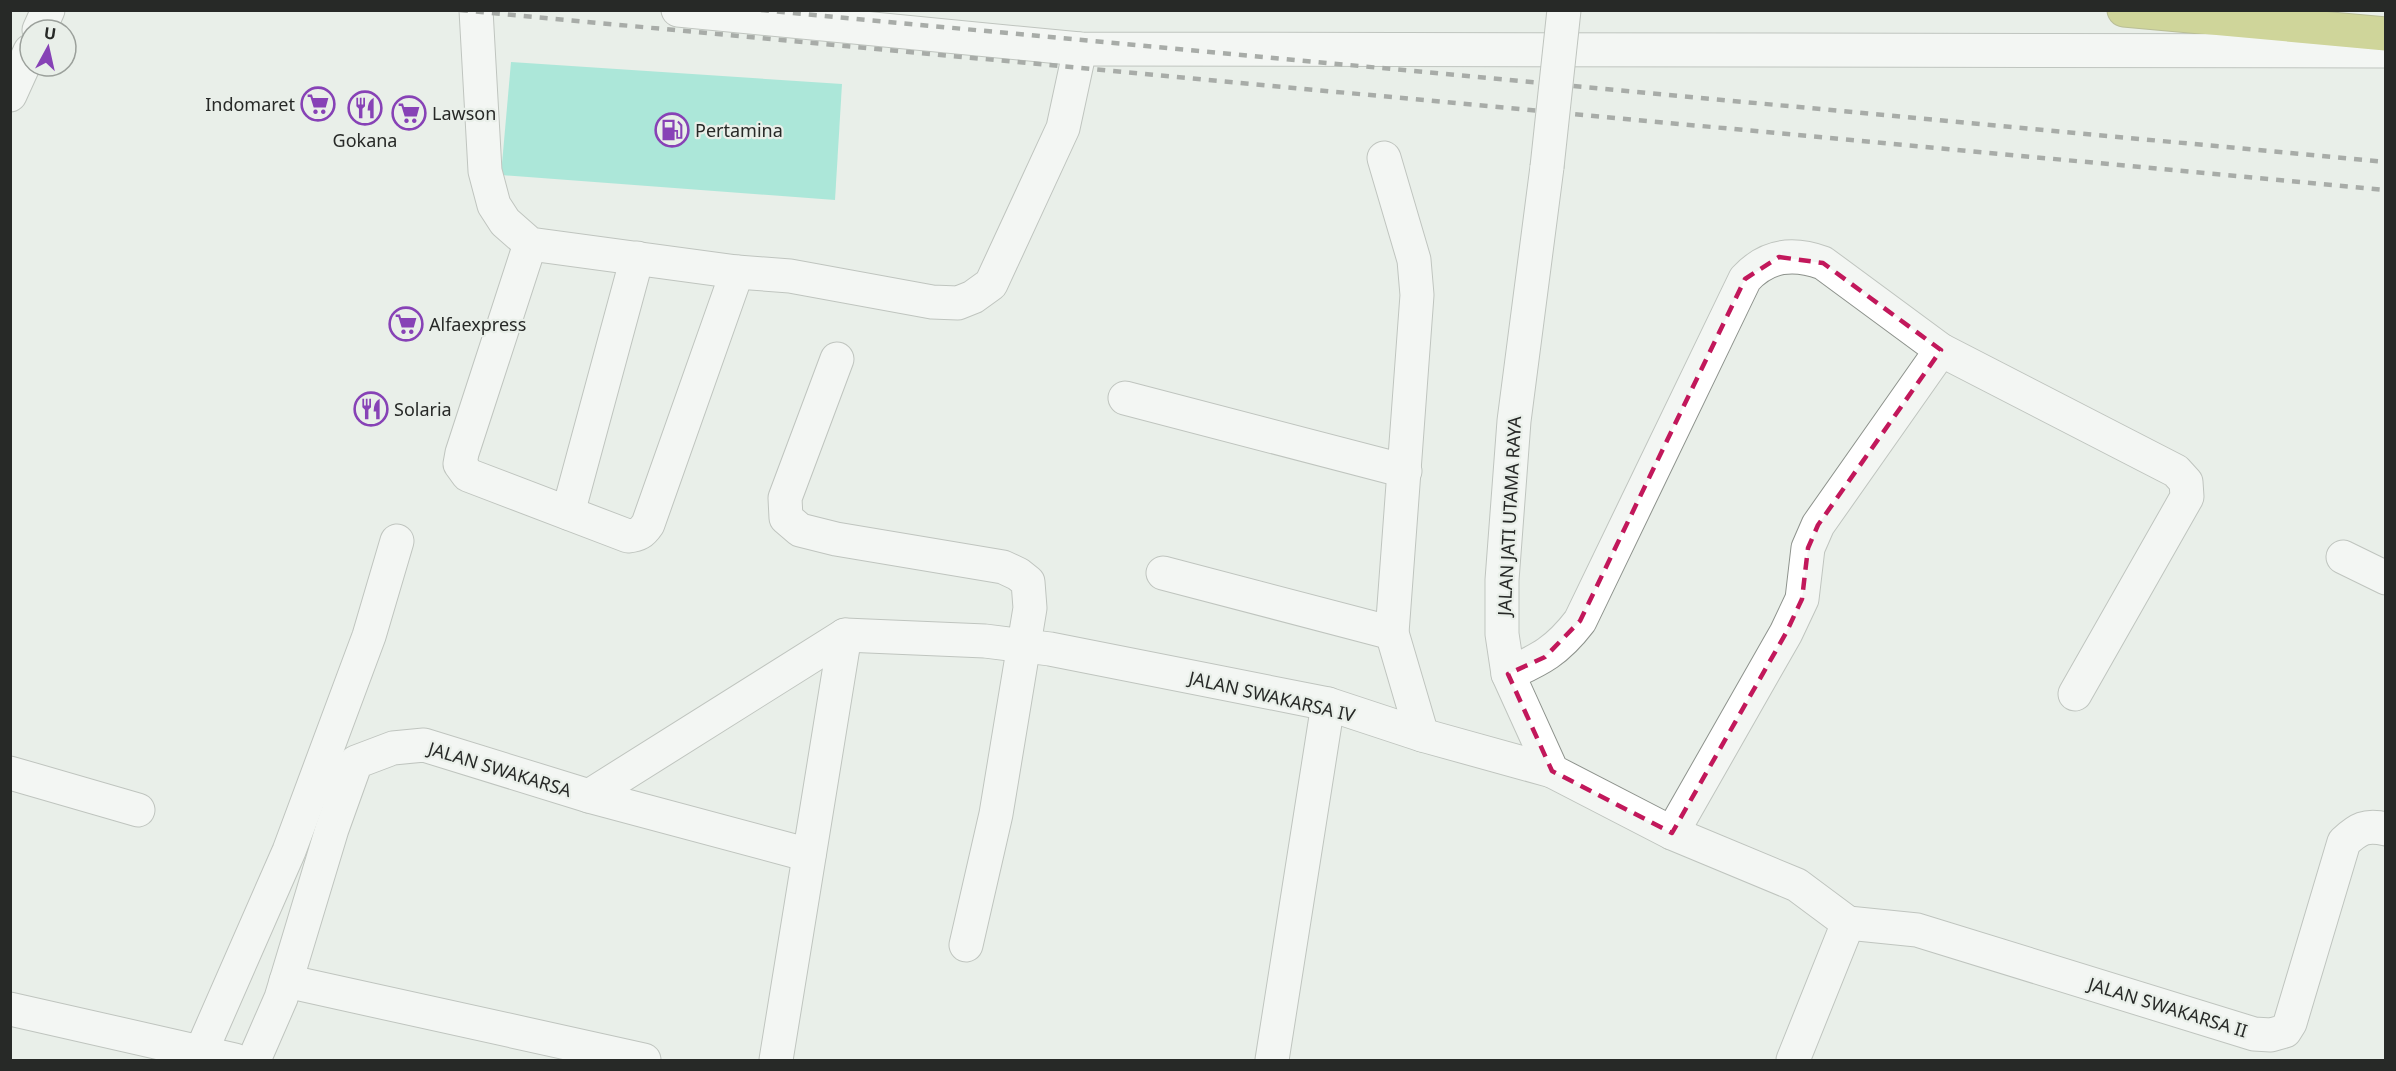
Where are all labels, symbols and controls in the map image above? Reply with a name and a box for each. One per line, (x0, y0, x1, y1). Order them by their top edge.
north arrow (18, 18, 78, 78)
text: U (43, 21, 58, 45)
supermarket icon: Indomaret (300, 86, 336, 122)
restaurant icon: Gokana (347, 90, 383, 126)
place label: Indomaret (205, 92, 295, 116)
supermarket icon: Lawson (391, 95, 427, 131)
place label: Lawson (432, 101, 496, 125)
fuel station icon: Pertamina (654, 112, 690, 148)
place label: Pertamina (695, 118, 783, 142)
place label: Gokana (333, 128, 397, 152)
supermarket icon: Alfaexpress (388, 306, 424, 342)
place label: Alfaexpress (429, 312, 526, 336)
restaurant icon: Solaria (353, 391, 389, 427)
place label: Solaria (394, 397, 452, 421)
street label: JALAN JATI UTAMA RAYA (1492, 415, 1526, 618)
street label: JALAN SWAKARSA IV (1185, 665, 1358, 727)
street label: JALAN SWAKARSA (424, 735, 575, 802)
street label: JALAN SWAKARSA II (2084, 971, 2251, 1043)

